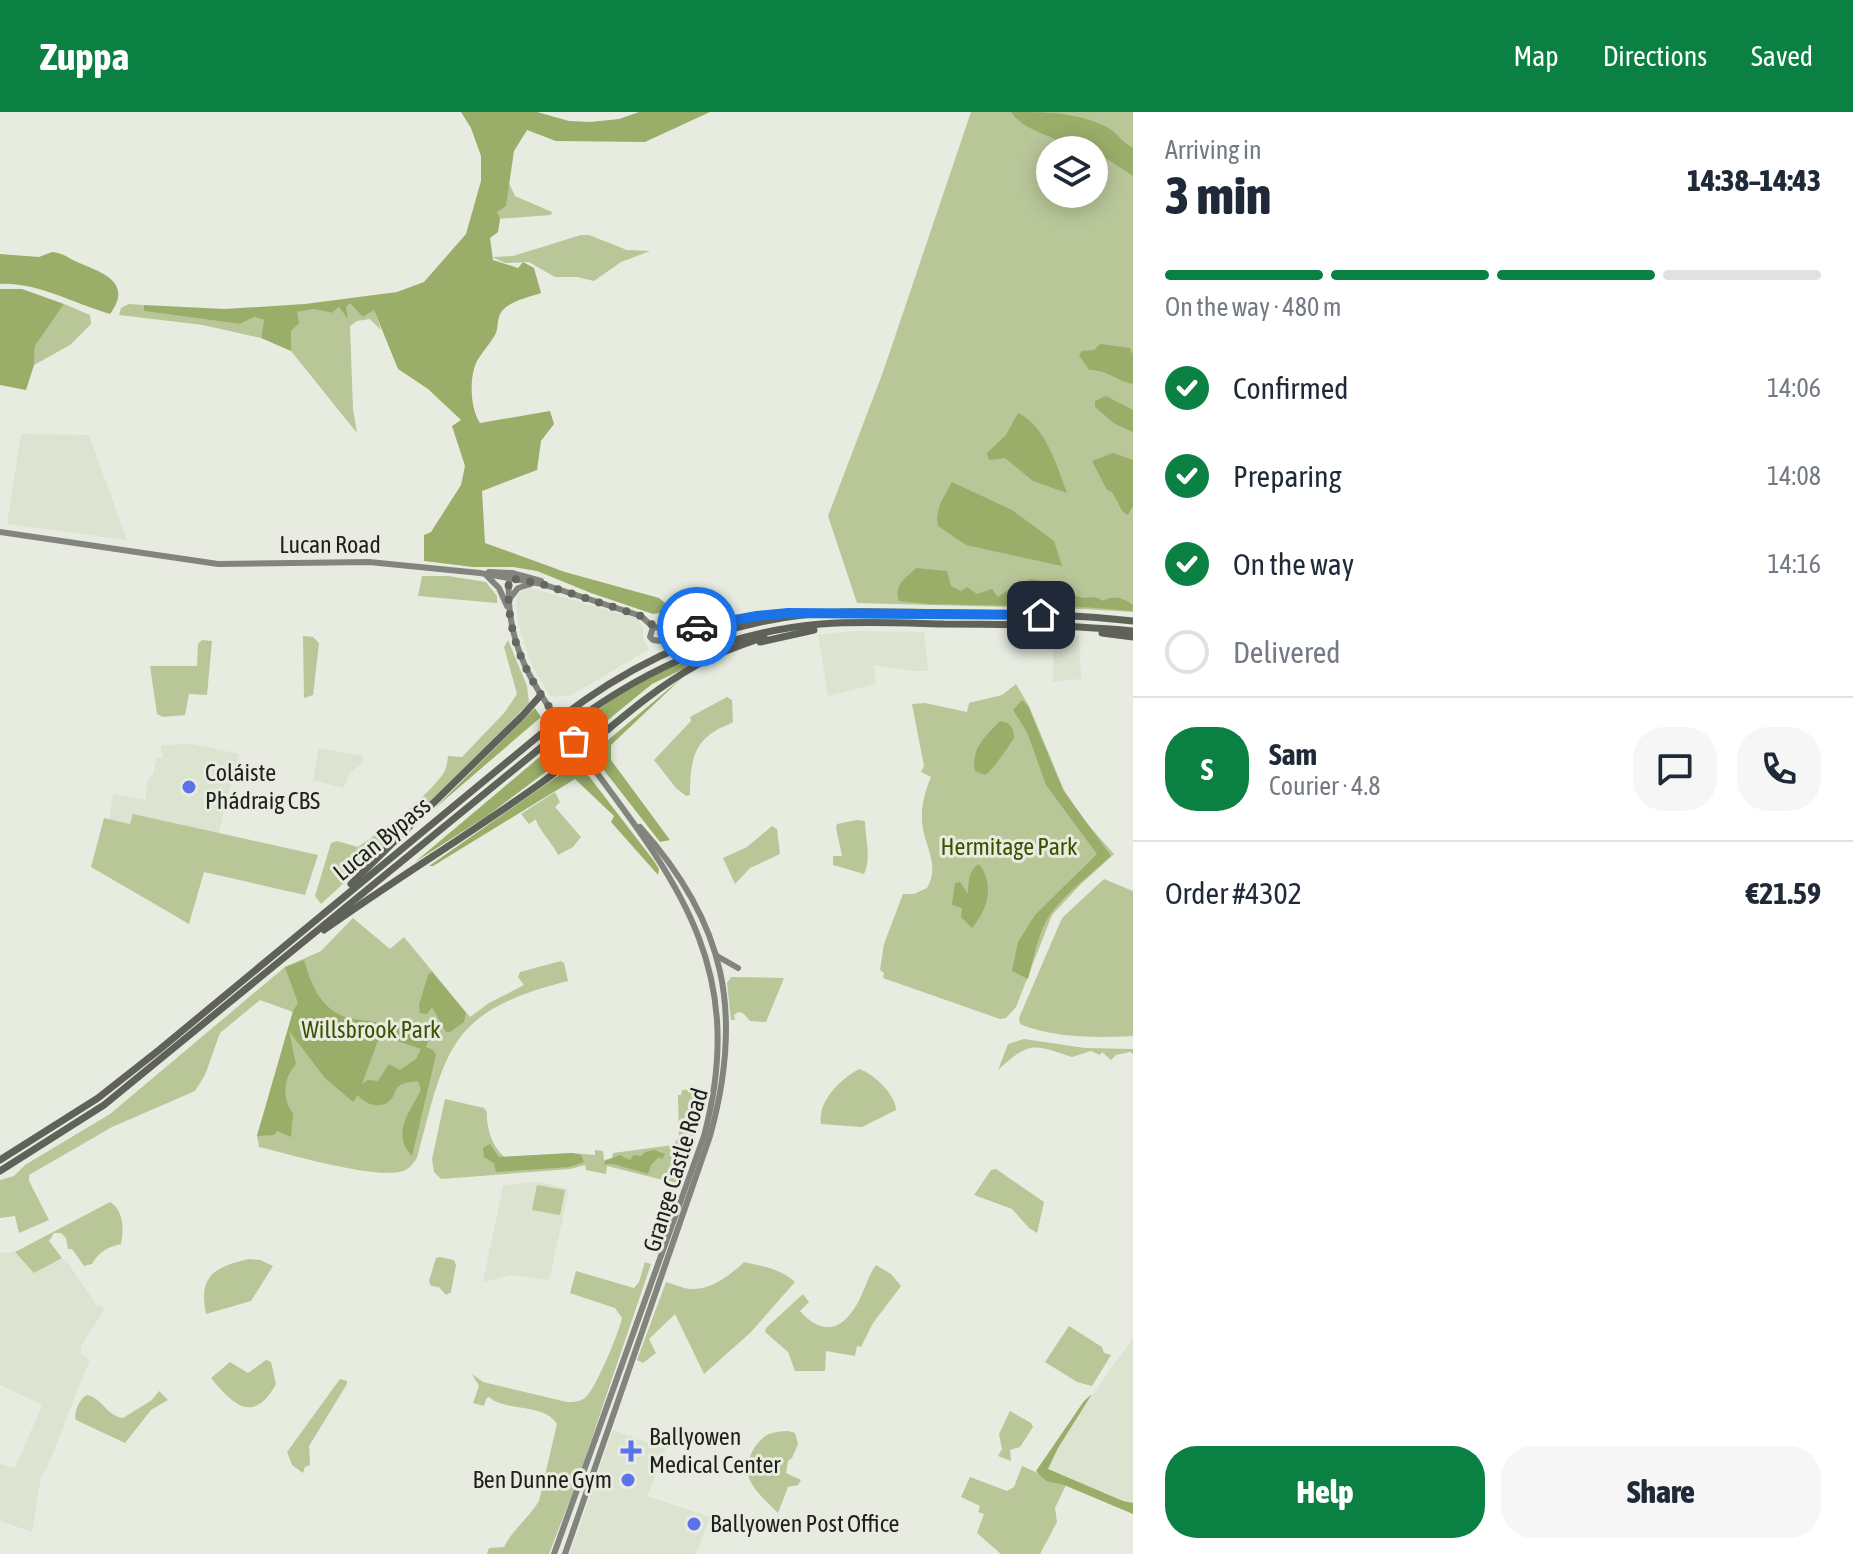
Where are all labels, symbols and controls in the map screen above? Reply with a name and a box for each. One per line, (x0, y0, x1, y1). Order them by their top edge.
text: Zuppa (40, 35, 129, 78)
text: Map (1514, 40, 1559, 72)
text: Directions (1603, 40, 1707, 72)
text: Saved (1751, 40, 1813, 72)
text: Arriving in (1165, 135, 1262, 165)
map controls (1036, 136, 1108, 208)
button: layers (1036, 136, 1108, 208)
text: 14:38–14:43 (1687, 163, 1821, 197)
text: 3 min (1165, 165, 1271, 225)
text: On the way · 480 m (1165, 292, 1342, 322)
icon: check (1165, 366, 1209, 410)
text: Confirmed (1233, 371, 1348, 405)
text: 14:06 (1767, 373, 1821, 403)
icon: check (1165, 454, 1209, 498)
text: Preparing (1233, 459, 1342, 493)
text: 14:08 (1767, 461, 1821, 491)
street label: Lucan Road (279, 531, 381, 558)
icon: check (1165, 542, 1209, 586)
text: On the way (1233, 547, 1354, 581)
text: 14:16 (1767, 549, 1821, 579)
pin (1007, 581, 1075, 649)
courier (657, 587, 737, 667)
icon: home (1019, 593, 1063, 637)
icon: car (675, 605, 719, 649)
text: Delivered (1233, 635, 1341, 669)
pin (540, 707, 608, 775)
icon: bag (552, 719, 596, 763)
button: chat (1633, 727, 1717, 811)
button: phone (1737, 727, 1821, 811)
text: Sam (1269, 737, 1317, 771)
text: S (1201, 752, 1213, 786)
place label: Coláiste Phádraig CBS (205, 759, 320, 814)
text: Courier · 4.8 (1269, 771, 1380, 801)
marker: Coláiste Phádraig CBS (180, 778, 198, 796)
street label: Lucan Bypass (328, 791, 435, 886)
park label: Hermitage Park (941, 833, 1078, 860)
text: Order #4302 (1165, 876, 1302, 910)
text: €21.59 (1746, 876, 1821, 910)
park label: Willsbrook Park (301, 1016, 441, 1043)
street label: Grange Castle Road (638, 1085, 713, 1255)
place label: Ballyowen Medical Center (649, 1423, 781, 1478)
marker: Ballyowen Medical Center (620, 1440, 642, 1462)
button: Help (1165, 1446, 1485, 1538)
button: Share (1501, 1446, 1821, 1538)
place label: Ben Dunne Gym (472, 1466, 612, 1493)
marker: Ben Dunne Gym (619, 1471, 637, 1489)
place label: Ballyowen Post Office (710, 1510, 899, 1537)
marker: Ballyowen Post Office (685, 1515, 703, 1533)

